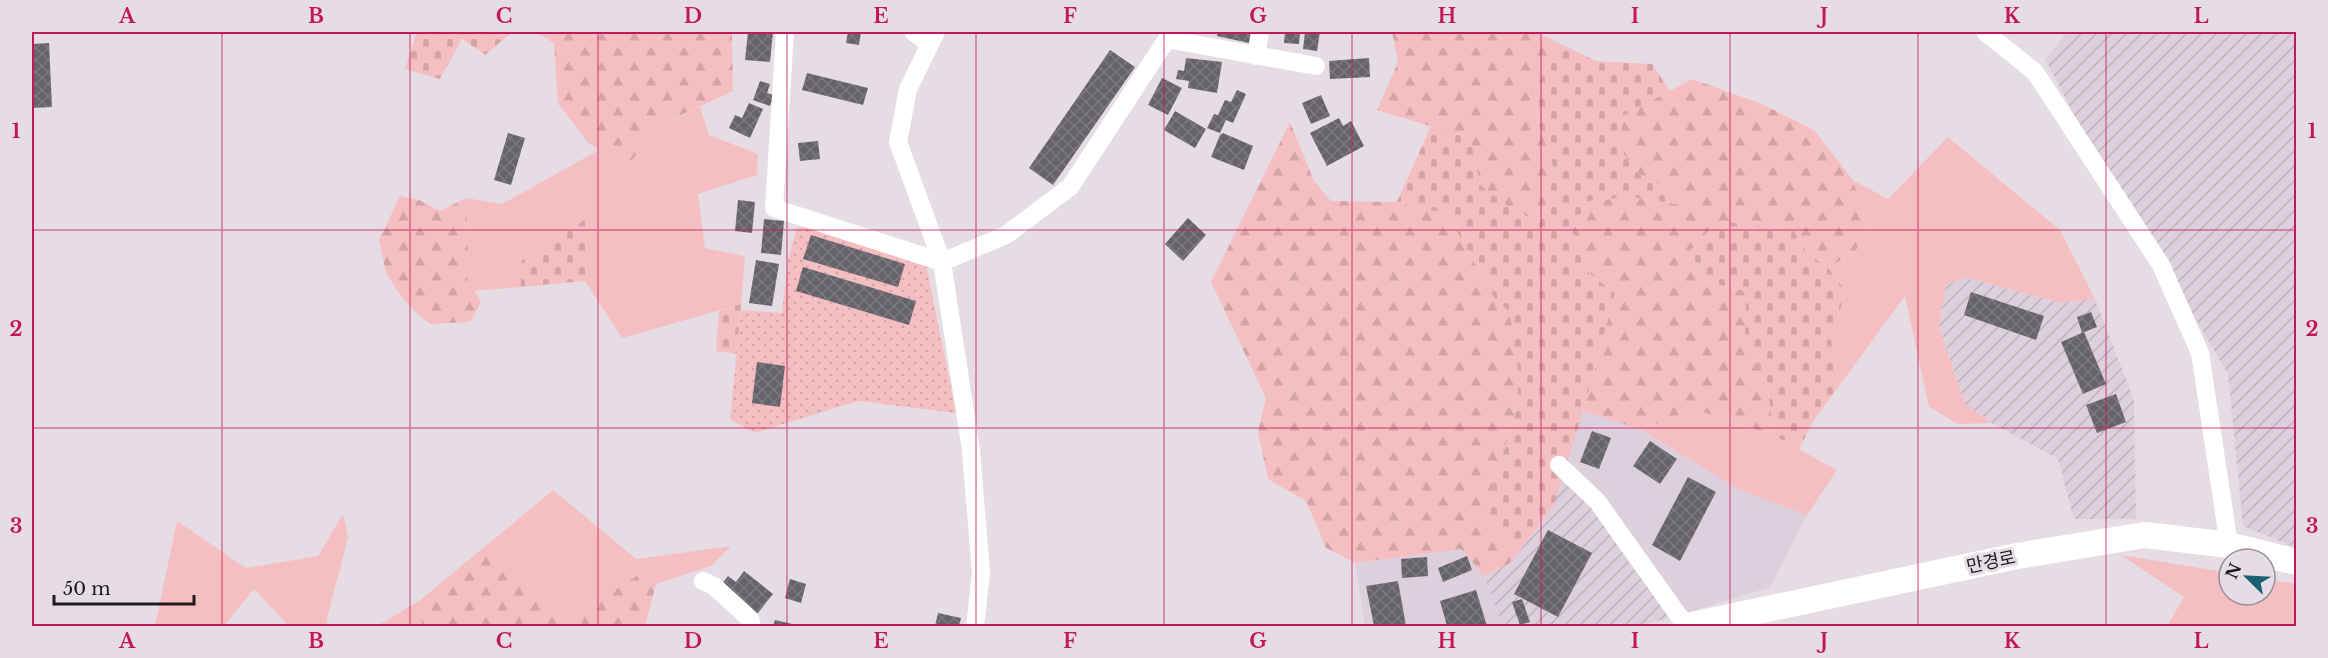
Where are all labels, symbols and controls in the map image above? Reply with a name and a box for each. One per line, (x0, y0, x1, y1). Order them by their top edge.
text: A (118, 4, 136, 28)
text: B (308, 4, 324, 28)
text: C (496, 4, 512, 28)
text: D (684, 4, 702, 28)
text: E (873, 4, 889, 28)
text: F (1063, 4, 1077, 28)
text: G (1249, 4, 1267, 28)
text: H (1438, 4, 1457, 28)
text: I (1631, 4, 1639, 28)
text: J (1816, 4, 1828, 28)
text: K (2004, 4, 2021, 28)
text: L (2193, 4, 2209, 28)
text: 1 (12, 119, 21, 143)
text: 1 (2308, 119, 2317, 143)
text: 2 (9, 317, 23, 341)
text: 2 (2305, 317, 2319, 341)
text: 3 (10, 514, 22, 538)
text: 3 (2306, 514, 2318, 538)
street label: 만경로 (1964, 546, 2018, 578)
north arrow (2217, 547, 2277, 607)
text: N (2221, 560, 2245, 582)
scale bar (54, 568, 194, 606)
text: 50 m (63, 578, 111, 600)
text: A (118, 629, 136, 653)
text: B (308, 629, 324, 653)
text: C (496, 629, 512, 653)
text: D (684, 629, 702, 653)
text: E (873, 629, 889, 653)
text: F (1063, 629, 1077, 653)
text: G (1249, 629, 1267, 653)
text: H (1438, 629, 1457, 653)
text: I (1631, 629, 1639, 653)
text: J (1816, 629, 1828, 653)
text: K (2004, 629, 2021, 653)
text: L (2193, 629, 2209, 653)

